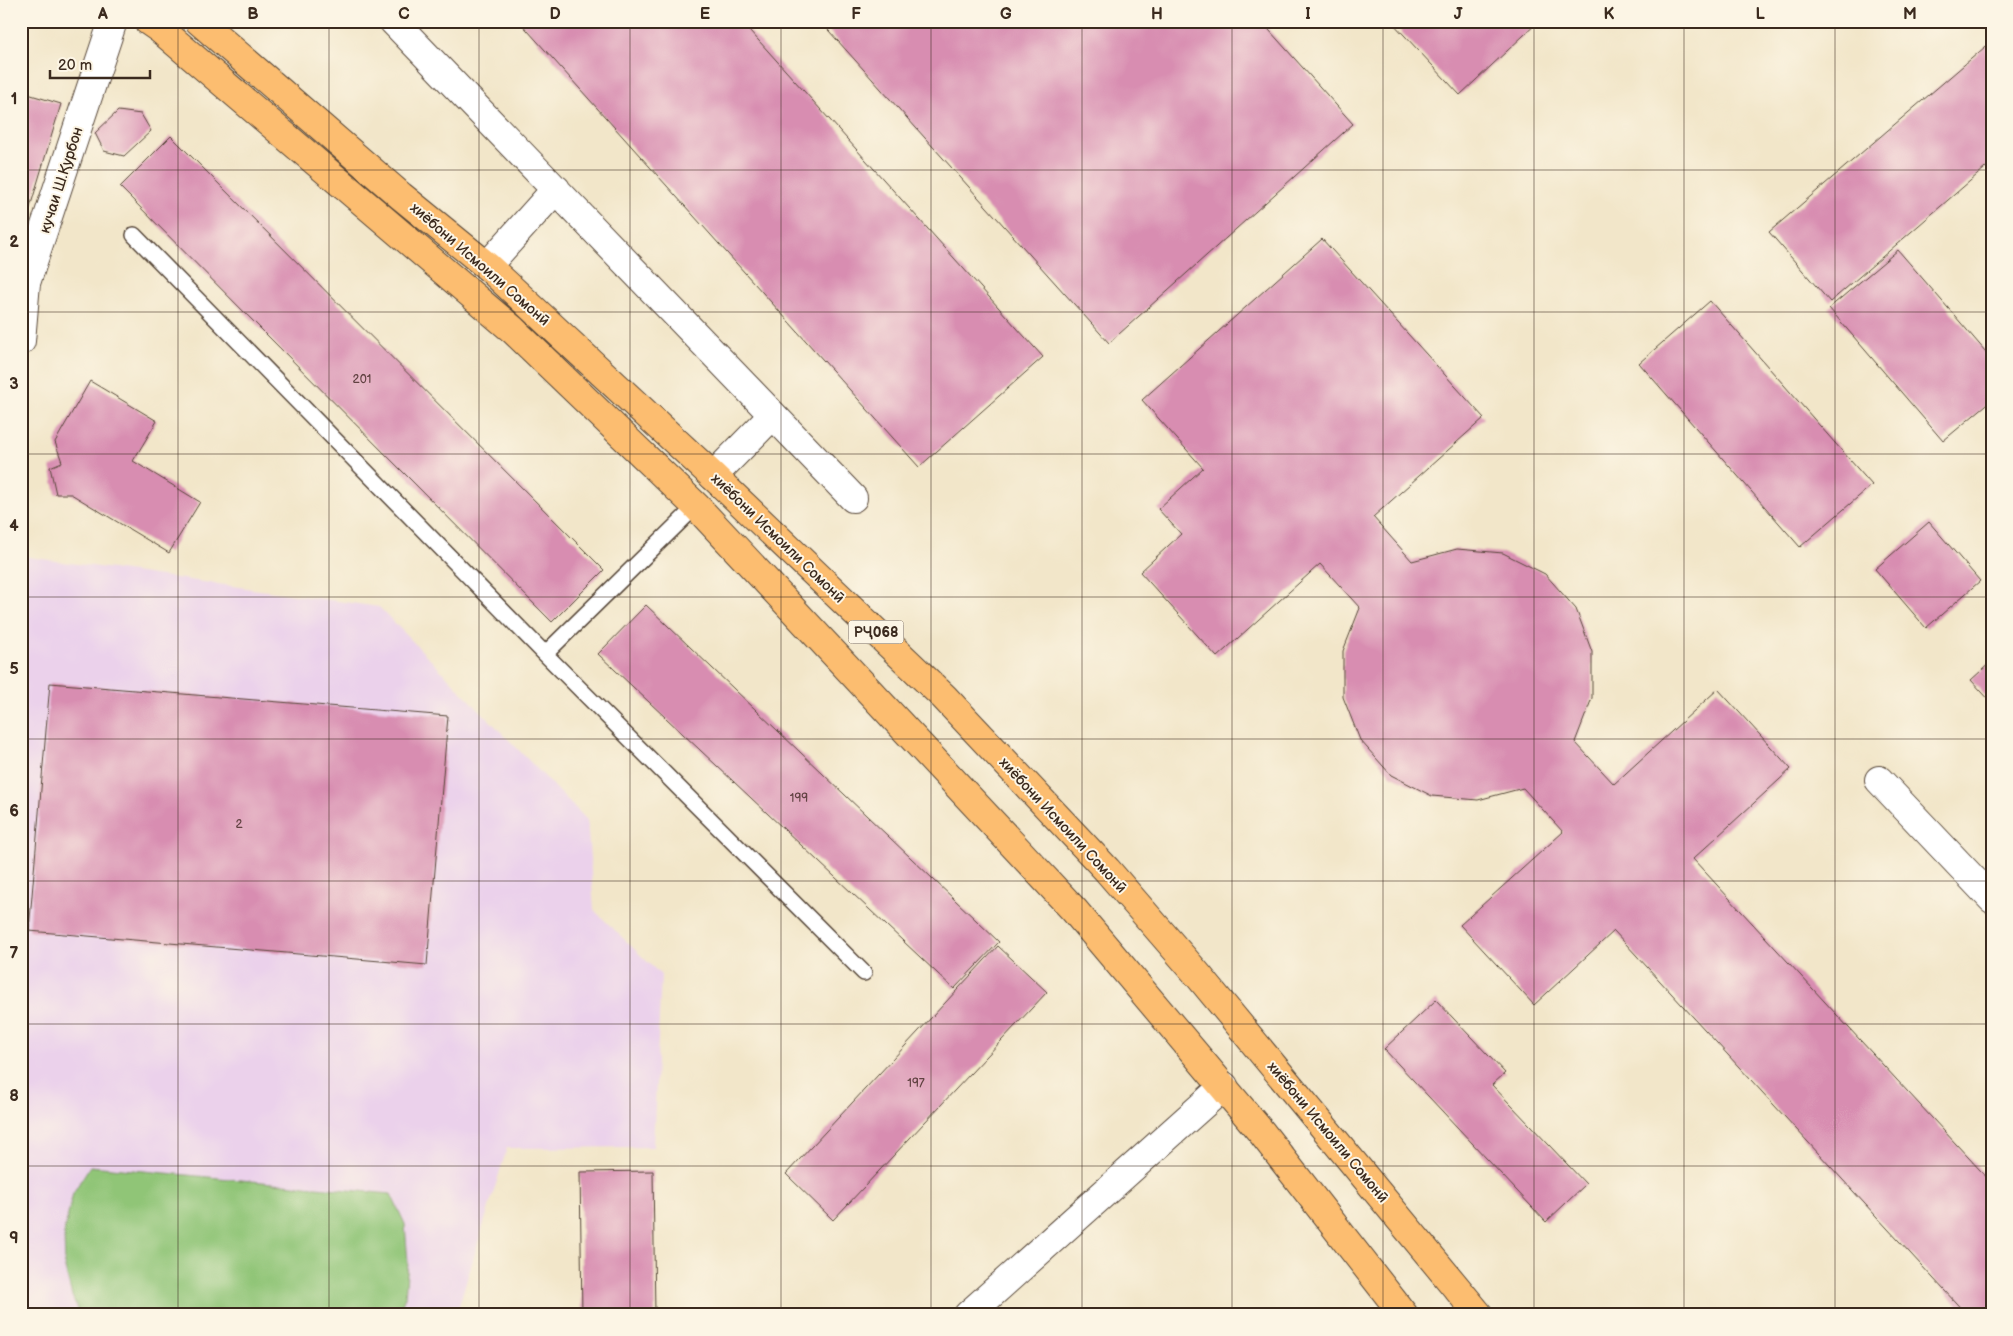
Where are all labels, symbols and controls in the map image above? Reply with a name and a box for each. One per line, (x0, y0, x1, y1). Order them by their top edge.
text: A (97, 5, 108, 24)
text: B (247, 5, 259, 24)
text: C (398, 5, 410, 24)
text: D (549, 5, 561, 24)
text: E (700, 5, 710, 24)
text: F (851, 5, 861, 24)
text: G (1000, 5, 1012, 24)
text: H (1151, 5, 1163, 24)
text: I (1305, 5, 1311, 24)
text: J (1454, 5, 1463, 24)
text: K (1604, 5, 1615, 24)
text: L (1755, 5, 1765, 24)
text: M (1903, 5, 1917, 24)
scale bar (50, 48, 150, 80)
text: 20 m (58, 56, 92, 75)
text: 1 (11, 90, 17, 109)
street label: кучаи Ш.Қурбон (35, 125, 88, 236)
street label: хиёбони Исмоили Сомонӣ (406, 199, 553, 330)
text: 2 (9, 233, 19, 252)
house number: 201 (353, 372, 371, 387)
text: 3 (9, 375, 19, 394)
street label: хиёбони Исмоили Сомонӣ (707, 469, 849, 607)
text: 4 (9, 517, 19, 536)
road number: РҶ068 (848, 620, 904, 644)
text: 5 (9, 660, 19, 679)
street label: хиёбони Исмоили Сомонӣ (995, 754, 1131, 897)
house number: 199 (790, 791, 808, 806)
text: 6 (9, 802, 19, 821)
house number: 2 (235, 817, 243, 832)
text: 7 (10, 944, 19, 963)
street label: хиёбони Исмоили Сомонӣ (1263, 1058, 1392, 1207)
house number: 197 (907, 1076, 925, 1091)
text: 8 (9, 1087, 19, 1106)
text: 9 (9, 1229, 19, 1248)

